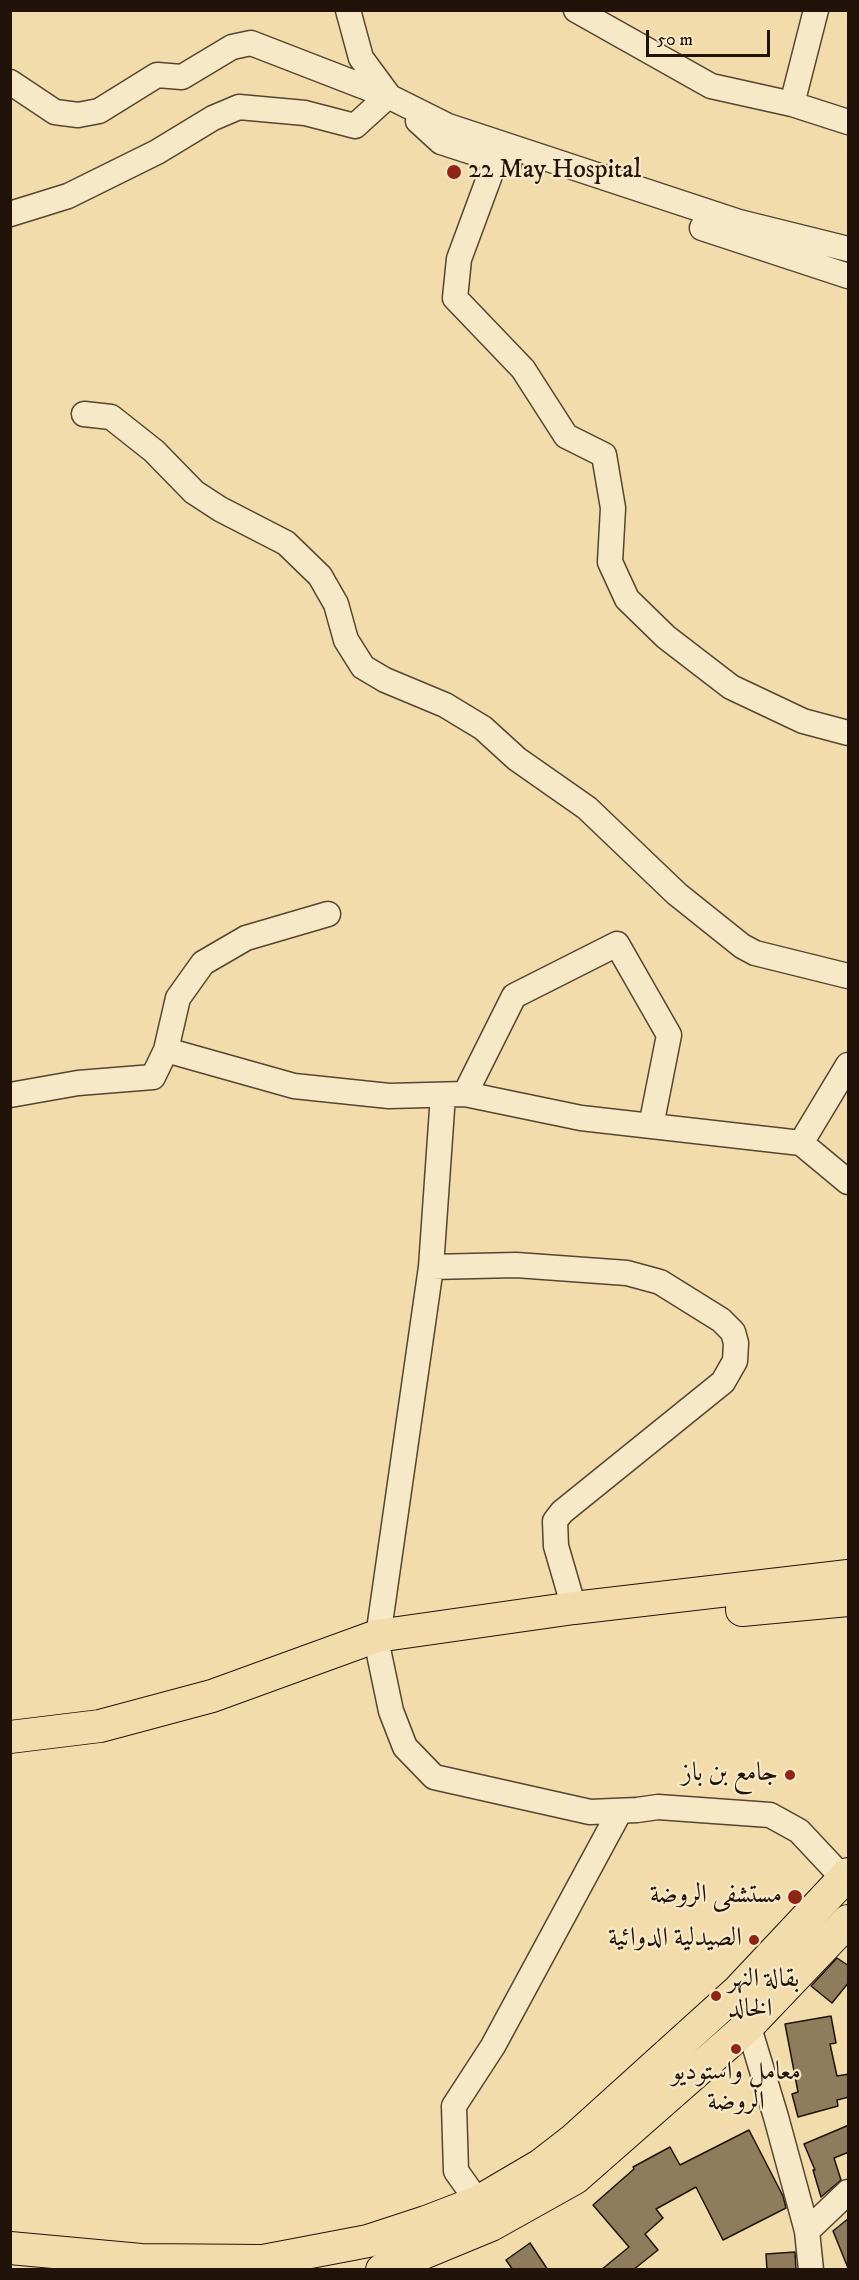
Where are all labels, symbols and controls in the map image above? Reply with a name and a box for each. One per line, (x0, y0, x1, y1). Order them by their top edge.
scale bar (649, 18, 774, 56)
text: 50 m (657, 29, 693, 51)
place label: 22 May Hospital (468, 156, 641, 188)
marker: 22 May Hospital (445, 163, 463, 181)
place label: جامع بن باز (682, 1759, 778, 1791)
marker: جامع بن باز (783, 1768, 797, 1782)
place label: مستشفى الروضة (650, 1881, 782, 1913)
marker: مستشفى الروضة (786, 1888, 804, 1906)
place label: الصيدلية الدوائية (608, 1924, 742, 1956)
marker: الصيدلية الدوائية (747, 1933, 761, 1947)
place label: بقالة النهر الخالد (728, 1965, 799, 2026)
marker: بقالة النهر الخالد (709, 1989, 723, 2003)
marker: معامل واستوديو الروضة (729, 2042, 743, 2056)
place label: معامل واستوديو الروضة (671, 2058, 801, 2120)

